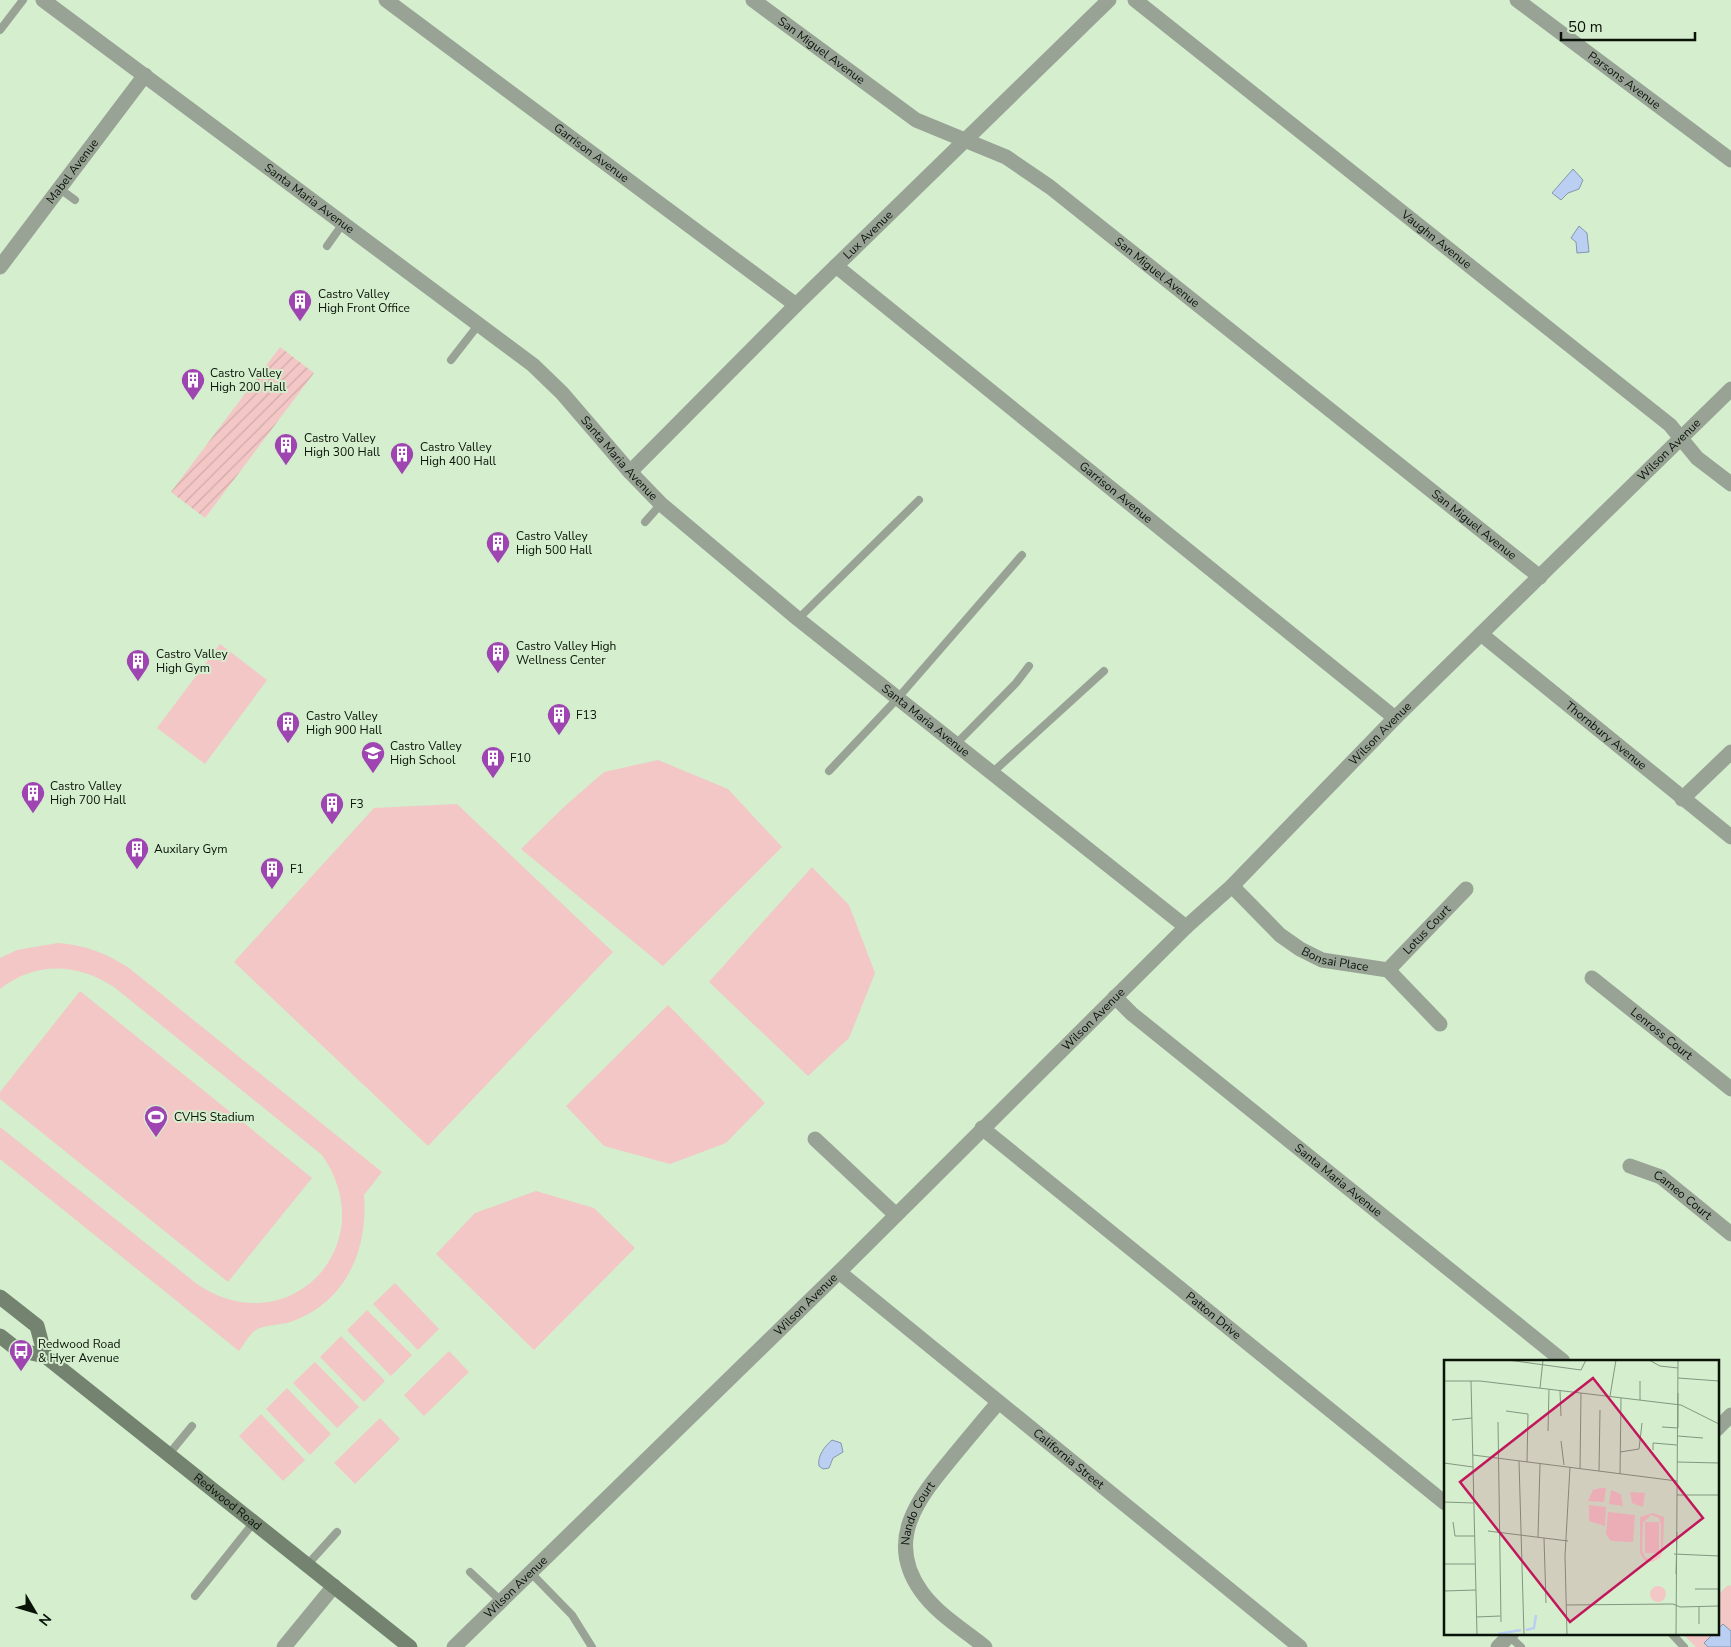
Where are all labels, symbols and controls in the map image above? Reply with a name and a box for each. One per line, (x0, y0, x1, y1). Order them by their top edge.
scale bar (1561, 10, 1695, 42)
street label: San Miguel Avenue (775, 13, 868, 88)
text: 50 m (1568, 17, 1603, 37)
street label: Parsons Avenue (1585, 48, 1664, 113)
street label: Garrison Avenue (551, 120, 632, 186)
street label: Mabel Avenue (43, 135, 102, 207)
street label: Santa Maria Avenue (261, 160, 357, 237)
street label: Vaughn Avenue (1397, 206, 1475, 272)
street label: Lux Avenue (840, 207, 896, 263)
street label: San Miguel Avenue (1111, 234, 1203, 311)
place label: Castro Valley High Front Office (318, 286, 410, 316)
building icon: Castro Valley High Front Office (287, 288, 313, 322)
place label: Castro Valley High 200 Hall (210, 365, 287, 395)
building icon: Castro Valley High 200 Hall (180, 367, 206, 401)
street label: Santa Maria Avenue (577, 412, 661, 504)
street label: Wilson Avenue (1634, 415, 1704, 484)
place label: Castro Valley High 300 Hall (304, 430, 381, 460)
building icon: Castro Valley High 300 Hall (273, 432, 299, 466)
place label: Castro Valley High 400 Hall (420, 439, 497, 469)
building icon: Castro Valley High 400 Hall (389, 441, 415, 475)
street label: Garrison Avenue (1076, 458, 1156, 527)
street label: San Miguel Avenue (1428, 486, 1520, 563)
place label: Castro Valley High 500 Hall (516, 528, 593, 558)
building icon: Castro Valley High 500 Hall (485, 530, 511, 564)
place label: Castro Valley High Wellness Center (516, 638, 616, 668)
building icon: Castro Valley High Wellness Center (485, 640, 511, 674)
place label: Castro Valley High Gym (156, 646, 228, 676)
building icon: Castro Valley High Gym (125, 648, 151, 682)
street label: Santa Maria Avenue (878, 680, 973, 760)
street label: Wilson Avenue (1345, 698, 1415, 769)
street label: Thornbury Avenue (1562, 698, 1650, 773)
building icon: F13 (546, 702, 572, 736)
place label: F13 (576, 707, 597, 723)
place label: Castro Valley High 900 Hall (306, 708, 383, 738)
building icon: Castro Valley High 900 Hall (275, 710, 301, 744)
place label: Castro Valley High School (390, 738, 462, 768)
school or university icon: Castro Valley High School (360, 740, 386, 774)
building icon: F10 (480, 745, 506, 779)
place label: F10 (510, 750, 531, 766)
place label: Castro Valley High 700 Hall (50, 778, 127, 808)
building icon: Castro Valley High 700 Hall (20, 780, 46, 814)
building icon: F3 (319, 791, 345, 825)
place label: F3 (350, 796, 364, 812)
building icon: Auxilary Gym (124, 836, 150, 870)
place label: Auxilary Gym (154, 841, 228, 857)
building icon: F1 (259, 856, 285, 890)
place label: F1 (290, 861, 304, 877)
street label: Lotus Court (1399, 901, 1455, 958)
street label: Bonsai Place (1299, 943, 1370, 975)
street label: Wilson Avenue (1058, 984, 1128, 1054)
street label: Lenross Court (1627, 1004, 1697, 1064)
sports icon: CVHS Stadium (143, 1104, 169, 1138)
place label: CVHS Stadium (174, 1109, 254, 1125)
street label: Santa Maria Avenue (1291, 1140, 1386, 1220)
street label: Cameo Court (1652, 1167, 1716, 1224)
street label: Wilson Avenue (770, 1270, 841, 1339)
street label: Patton Drive (1183, 1288, 1245, 1343)
place label: Redwood Road & Hyer Avenue (38, 1336, 121, 1366)
bus stop icon: Redwood Road & Hyer Avenue (8, 1338, 34, 1372)
inset map (1444, 1360, 1718, 1634)
street label: California Street (1030, 1425, 1108, 1493)
street label: Redwood Road (190, 1470, 265, 1534)
street label: Nando Court (897, 1478, 939, 1546)
street label: Wilson Avenue (480, 1552, 551, 1622)
north arrow (10, 1587, 60, 1637)
text: N (34, 1610, 56, 1630)

